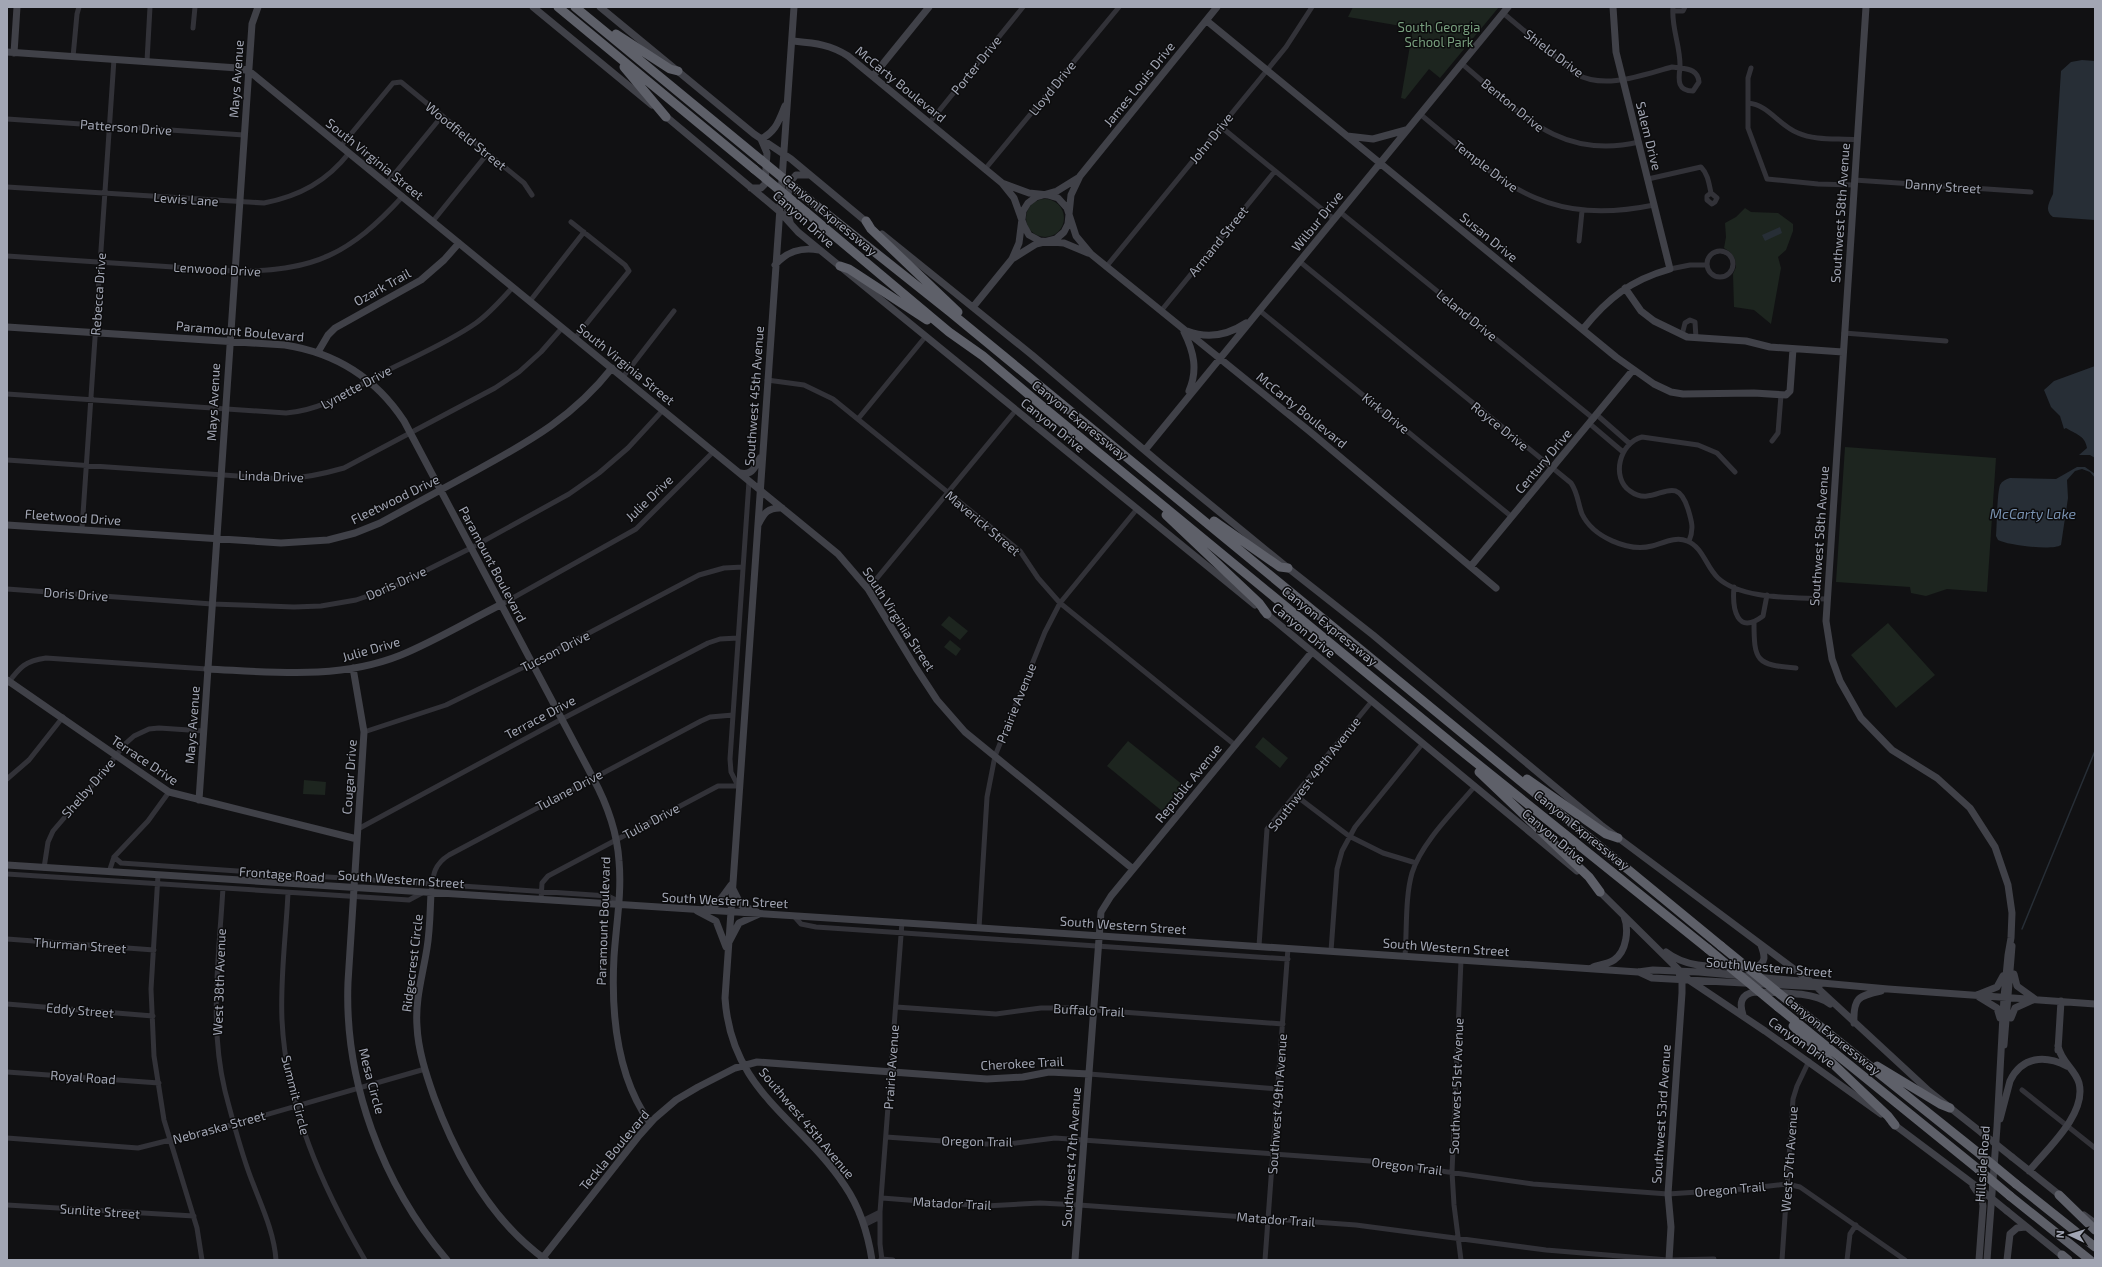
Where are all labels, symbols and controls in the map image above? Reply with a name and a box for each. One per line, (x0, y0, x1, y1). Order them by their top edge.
park label: South Georgia School Park (1398, 19, 1480, 50)
street label: Shield Drive (1521, 26, 1587, 80)
street label: Porter Drive (947, 32, 1005, 98)
street label: James Louis Drive (1100, 38, 1178, 130)
street label: Mays Avenue (225, 39, 247, 119)
street label: McCarty Boulevard (852, 43, 950, 125)
street label: Lloyd Drive (1025, 57, 1079, 119)
street label: Benton Drive (1478, 75, 1548, 135)
street label: Woodfield Street (422, 98, 510, 174)
street label: Salem Drive (1633, 100, 1665, 172)
street label: John Drive (1186, 109, 1236, 167)
street label: South Virginia Street (323, 115, 427, 203)
street label: Patterson Drive (79, 116, 173, 138)
street label: Temple Drive (1451, 137, 1521, 195)
street label: Southwest 58th Avenue (1827, 142, 1853, 283)
street label: Canyon Expressway (780, 171, 881, 259)
street label: Danny Street (1904, 175, 1982, 197)
street label: Canyon Drive (770, 187, 838, 251)
street label: Wilbur Drive (1288, 188, 1346, 254)
street label: Lewis Lane (153, 189, 219, 209)
street label: Armand Street (1185, 203, 1251, 279)
street label: Susan Drive (1457, 209, 1521, 265)
street label: Rebecca Drive (87, 252, 109, 336)
street label: Lenwood Drive (173, 259, 261, 279)
street label: Ozark Trail (351, 265, 413, 309)
street label: Leland Drive (1433, 286, 1501, 344)
street label: Paramount Boulevard (175, 317, 305, 345)
street label: South Virginia Street (574, 320, 678, 408)
street label: Southwest 45th Avenue (741, 325, 767, 467)
street label: Lynette Drive (318, 362, 394, 412)
street label: Mays Avenue (203, 363, 223, 441)
street label: McCarty Boulevard (1253, 369, 1351, 451)
street label: Canyon Expressway (1029, 377, 1131, 464)
street label: Kirk Drive (1359, 389, 1413, 437)
street label: Canyon Drive (1018, 394, 1088, 456)
street label: Royce Drive (1468, 398, 1532, 454)
street label: Century Drive (1511, 425, 1575, 497)
street label: Southwest 58th Avenue (1806, 465, 1832, 606)
street label: Linda Drive (238, 467, 304, 485)
street label: Fleetwood Drive (348, 471, 442, 527)
street label: Julie Drive (622, 472, 676, 524)
street label: Maverick Street (942, 487, 1024, 559)
street label: Paramount Boulevard (456, 503, 530, 625)
water label: McCarty Lake (1990, 505, 2077, 522)
street label: Fleetwood Drive (24, 506, 122, 528)
street label: Doris Drive (363, 563, 429, 603)
street label: South Virginia Street (859, 564, 939, 674)
street label: Canyon Expressway (1279, 583, 1381, 670)
street label: Doris Drive (43, 584, 109, 604)
street label: Canyon Drive (1269, 599, 1339, 661)
street label: Tucson Drive (518, 627, 592, 675)
street label: Julie Drive (340, 633, 402, 665)
street label: Prairie Avenue (993, 661, 1039, 745)
street label: Mays Avenue (181, 685, 203, 765)
street label: Terrace Drive (502, 692, 578, 742)
street label: Southwest 49th Avenue (1264, 714, 1364, 834)
street label: Terrace Drive (108, 732, 182, 788)
street label: Cougar Drive (338, 739, 360, 815)
street label: Republic Avenue (1151, 740, 1225, 826)
street label: Shelby Drive (58, 755, 118, 821)
street label: Tulane Drive (533, 766, 605, 814)
street label: Canyon Expressway (1531, 787, 1633, 874)
street label: Tulia Drive (620, 799, 682, 843)
street label: Canyon Drive (1519, 805, 1589, 867)
street label: Paramount Boulevard (593, 856, 613, 986)
street label: Frontage Road (239, 863, 325, 885)
street label: South Western Street (337, 867, 465, 891)
street label: South Western Street (661, 889, 789, 911)
street label: Ridgecrest Circle (398, 913, 426, 1013)
street label: South Western Street (1059, 913, 1187, 937)
street label: West 38th Avenue (209, 928, 229, 1036)
street label: Thurman Street (33, 934, 127, 956)
street label: South Western Street (1382, 935, 1510, 959)
street label: South Western Street (1705, 954, 1833, 980)
street label: Canyon Expressway (1782, 992, 1884, 1079)
street label: Eddy Street (46, 999, 115, 1021)
street label: Buffalo Trail (1053, 1000, 1125, 1020)
street label: Canyon Drive (1766, 1013, 1838, 1071)
street label: Southwest 51st Avenue (1446, 1017, 1466, 1155)
street label: Prairie Avenue (880, 1024, 902, 1110)
street label: Southwest 49th Avenue (1264, 1033, 1290, 1175)
street label: Southwest 53rd Avenue (1648, 1044, 1674, 1184)
street label: Mesa Circle (355, 1046, 389, 1116)
street label: Cherokee Trail (980, 1053, 1064, 1073)
street label: Summit Circle (278, 1054, 314, 1136)
street label: Southwest 45th Avenue (756, 1064, 858, 1182)
street label: Royal Road (50, 1067, 116, 1087)
street label: Southwest 47th Avenue (1058, 1087, 1084, 1227)
street label: West 57th Avenue (1777, 1106, 1801, 1212)
street label: Nebraska Street (171, 1107, 267, 1147)
street label: Teckla Boulevard (576, 1107, 652, 1193)
street label: Hillside Road (1971, 1125, 1993, 1203)
street label: Oregon Trail (941, 1132, 1013, 1150)
street label: Oregon Trail (1371, 1154, 1443, 1178)
street label: Oregon Trail (1694, 1178, 1766, 1200)
street label: Matador Trail (912, 1193, 992, 1213)
street label: Sunlite Street (59, 1200, 141, 1222)
street label: Matador Trail (1236, 1208, 1316, 1230)
north arrow (2050, 1215, 2090, 1255)
text: N (2053, 1230, 2066, 1239)

